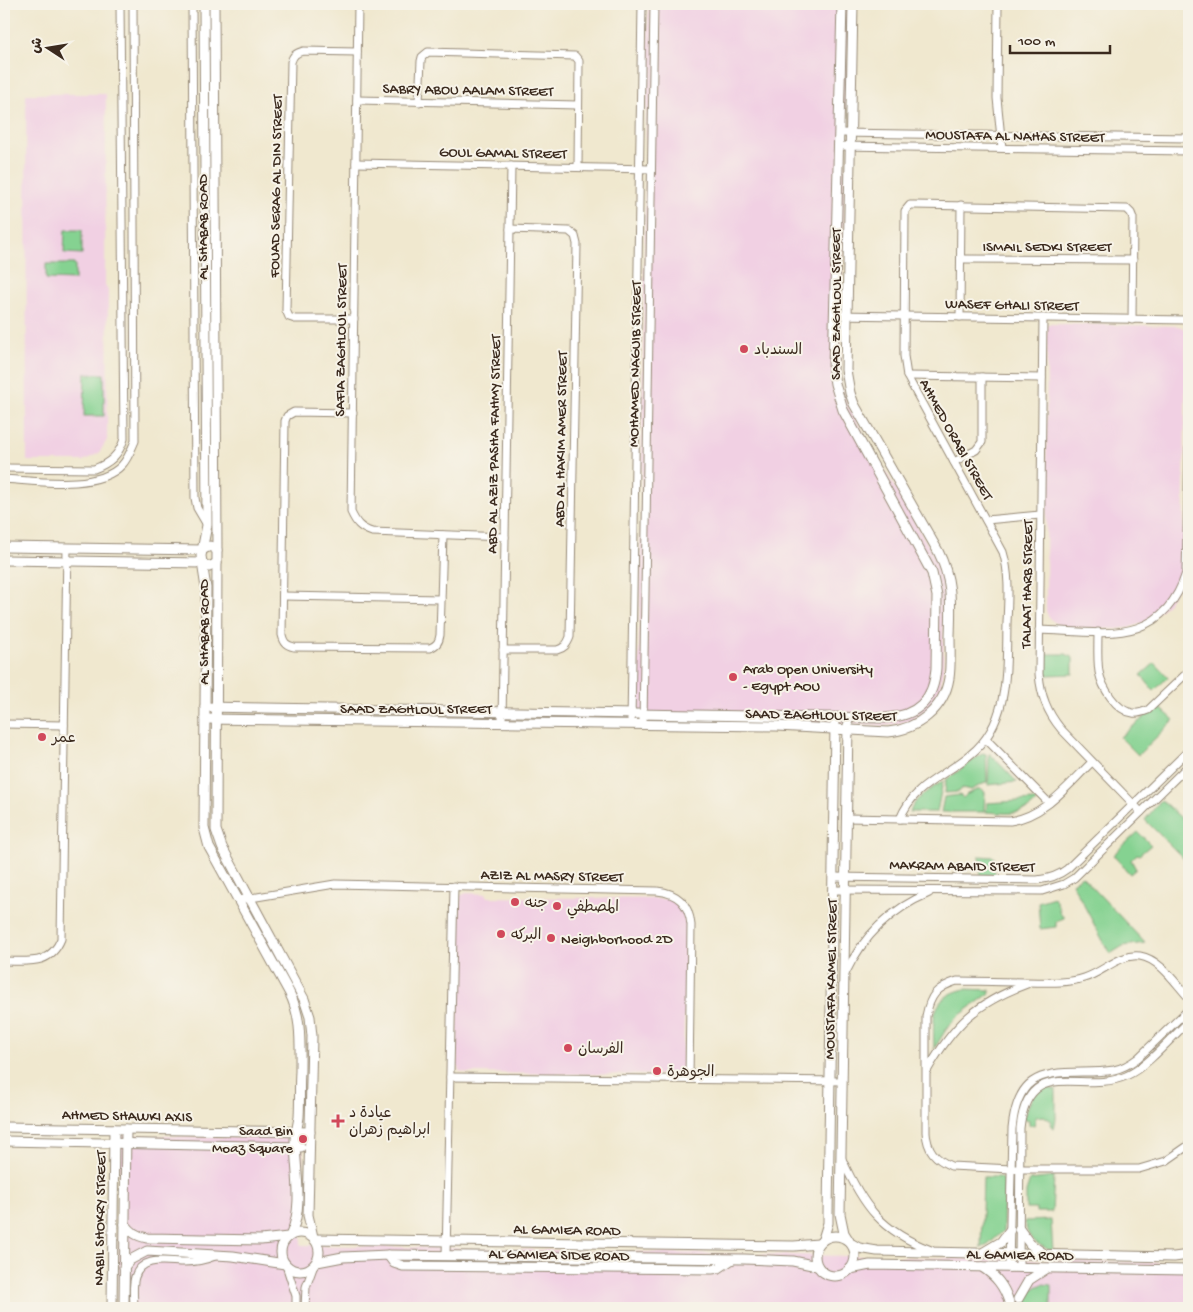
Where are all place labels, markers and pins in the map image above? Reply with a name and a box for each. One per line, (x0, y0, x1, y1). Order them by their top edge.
place label: السندباد (754, 342, 802, 360)
marker: السندباد (738, 343, 750, 355)
place label: Arab Open University - Egypt AOU (743, 661, 873, 696)
marker: Arab Open University - Egypt AOU (727, 671, 739, 683)
place label: عمر (50, 730, 76, 748)
marker: عمر (36, 731, 48, 743)
place label: جنه (525, 895, 548, 913)
marker: جنه (509, 896, 521, 908)
place label: المصطفي (567, 899, 619, 919)
marker: المصطفي (551, 900, 563, 912)
place label: البركه (511, 927, 541, 945)
marker: البركه (495, 928, 507, 940)
place label: Neighborhood 2D (561, 931, 673, 949)
marker: Neighborhood 2D (545, 932, 557, 944)
place label: الفرسان (578, 1041, 623, 1059)
marker: الفرسان (562, 1042, 574, 1054)
place label: الجوهرة (667, 1064, 714, 1082)
marker: الجوهرة (651, 1065, 663, 1077)
place label: عيادة د ابراهيم زهران (349, 1105, 430, 1141)
marker: عيادة د ابراهيم زهران (331, 1114, 345, 1128)
place label: Saad Bin Moaz Square (212, 1123, 293, 1158)
marker: Saad Bin Moaz Square (297, 1133, 309, 1145)

